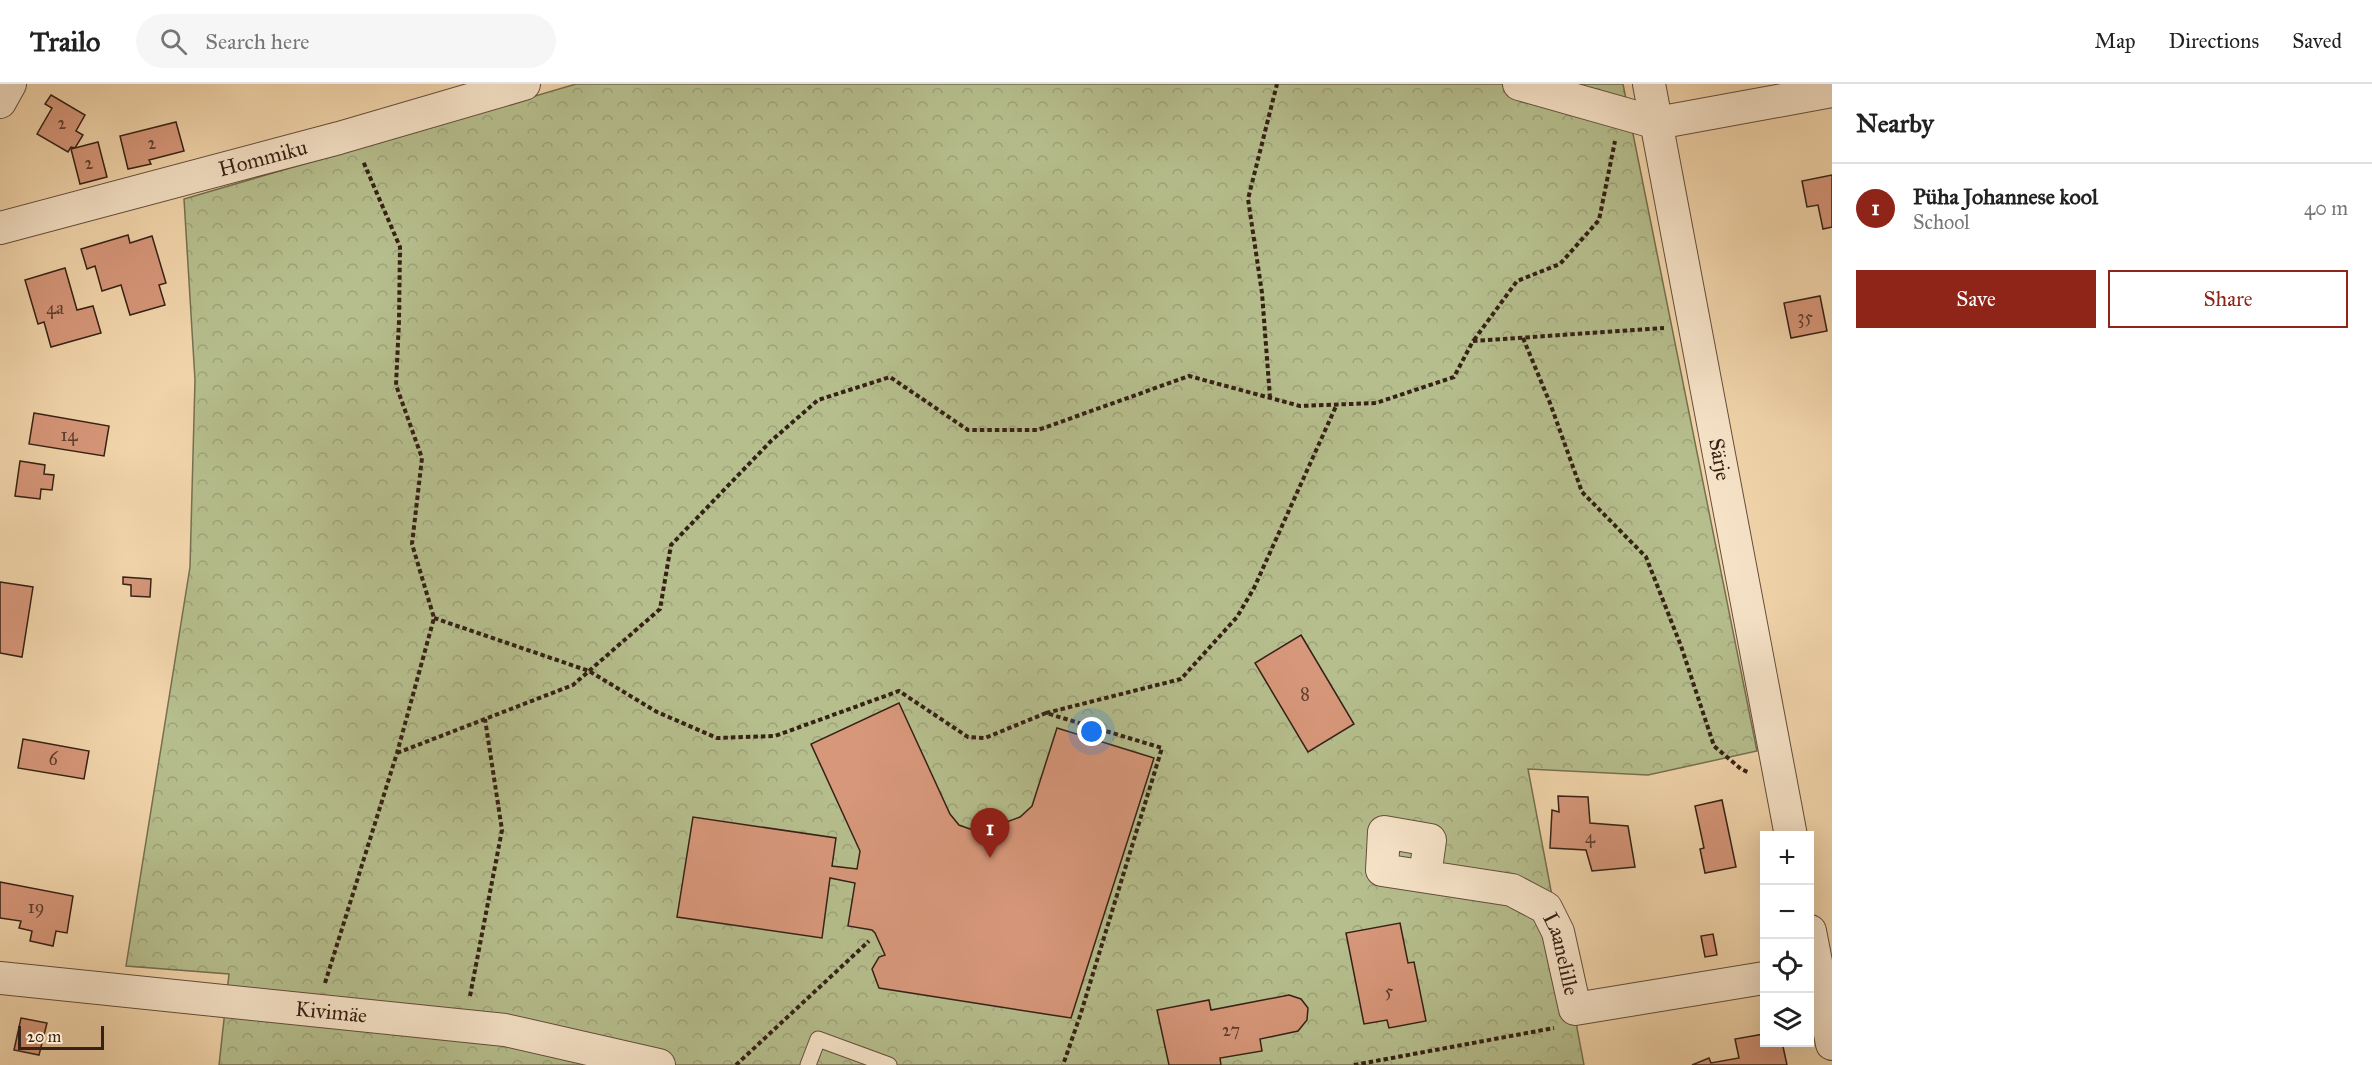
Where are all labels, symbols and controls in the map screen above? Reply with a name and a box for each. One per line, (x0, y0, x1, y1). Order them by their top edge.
search box (136, 14, 556, 68)
text: Trailo (30, 24, 100, 59)
icon: search (157, 25, 190, 58)
text: Search here (205, 28, 309, 55)
text: Map (2095, 28, 2136, 54)
text: Directions (2169, 28, 2259, 54)
text: Saved (2292, 28, 2342, 54)
text: Nearby (1856, 107, 1934, 139)
house number: 2 (58, 112, 67, 134)
house number: 2 (148, 132, 157, 154)
street label: Hommiku (216, 134, 310, 182)
house number: 2 (85, 152, 94, 174)
text: Püha Johannese kool (1913, 183, 2098, 210)
text: 1 (1872, 196, 1879, 220)
text: 40 m (2304, 196, 2348, 220)
text: School (1913, 210, 1970, 234)
button: Save (1856, 270, 2096, 328)
button: Share (2108, 270, 2348, 328)
house number: 4a (46, 297, 64, 319)
house number: 35 (1797, 306, 1813, 328)
house number: 14 (60, 424, 79, 446)
street label: Särje (1703, 436, 1737, 483)
house number: 8 (1300, 683, 1310, 705)
your location (1077, 717, 1106, 746)
house number: 6 (48, 748, 58, 770)
pin: 1 (970, 808, 1010, 858)
house number: 4 (1585, 826, 1596, 848)
map controls (1760, 831, 1814, 1047)
button: + (1760, 831, 1814, 885)
button: − (1760, 885, 1814, 939)
house number: 19 (28, 896, 44, 918)
street label: Laanelille (1537, 908, 1585, 998)
button: locate (1760, 939, 1814, 993)
house number: 5 (1385, 980, 1394, 1002)
button: layers (1760, 993, 1814, 1047)
street label: Kivimäe (294, 996, 368, 1029)
house number: 27 (1222, 1019, 1240, 1041)
scale bar (18, 1023, 104, 1050)
text: 20 m (27, 1027, 61, 1046)

